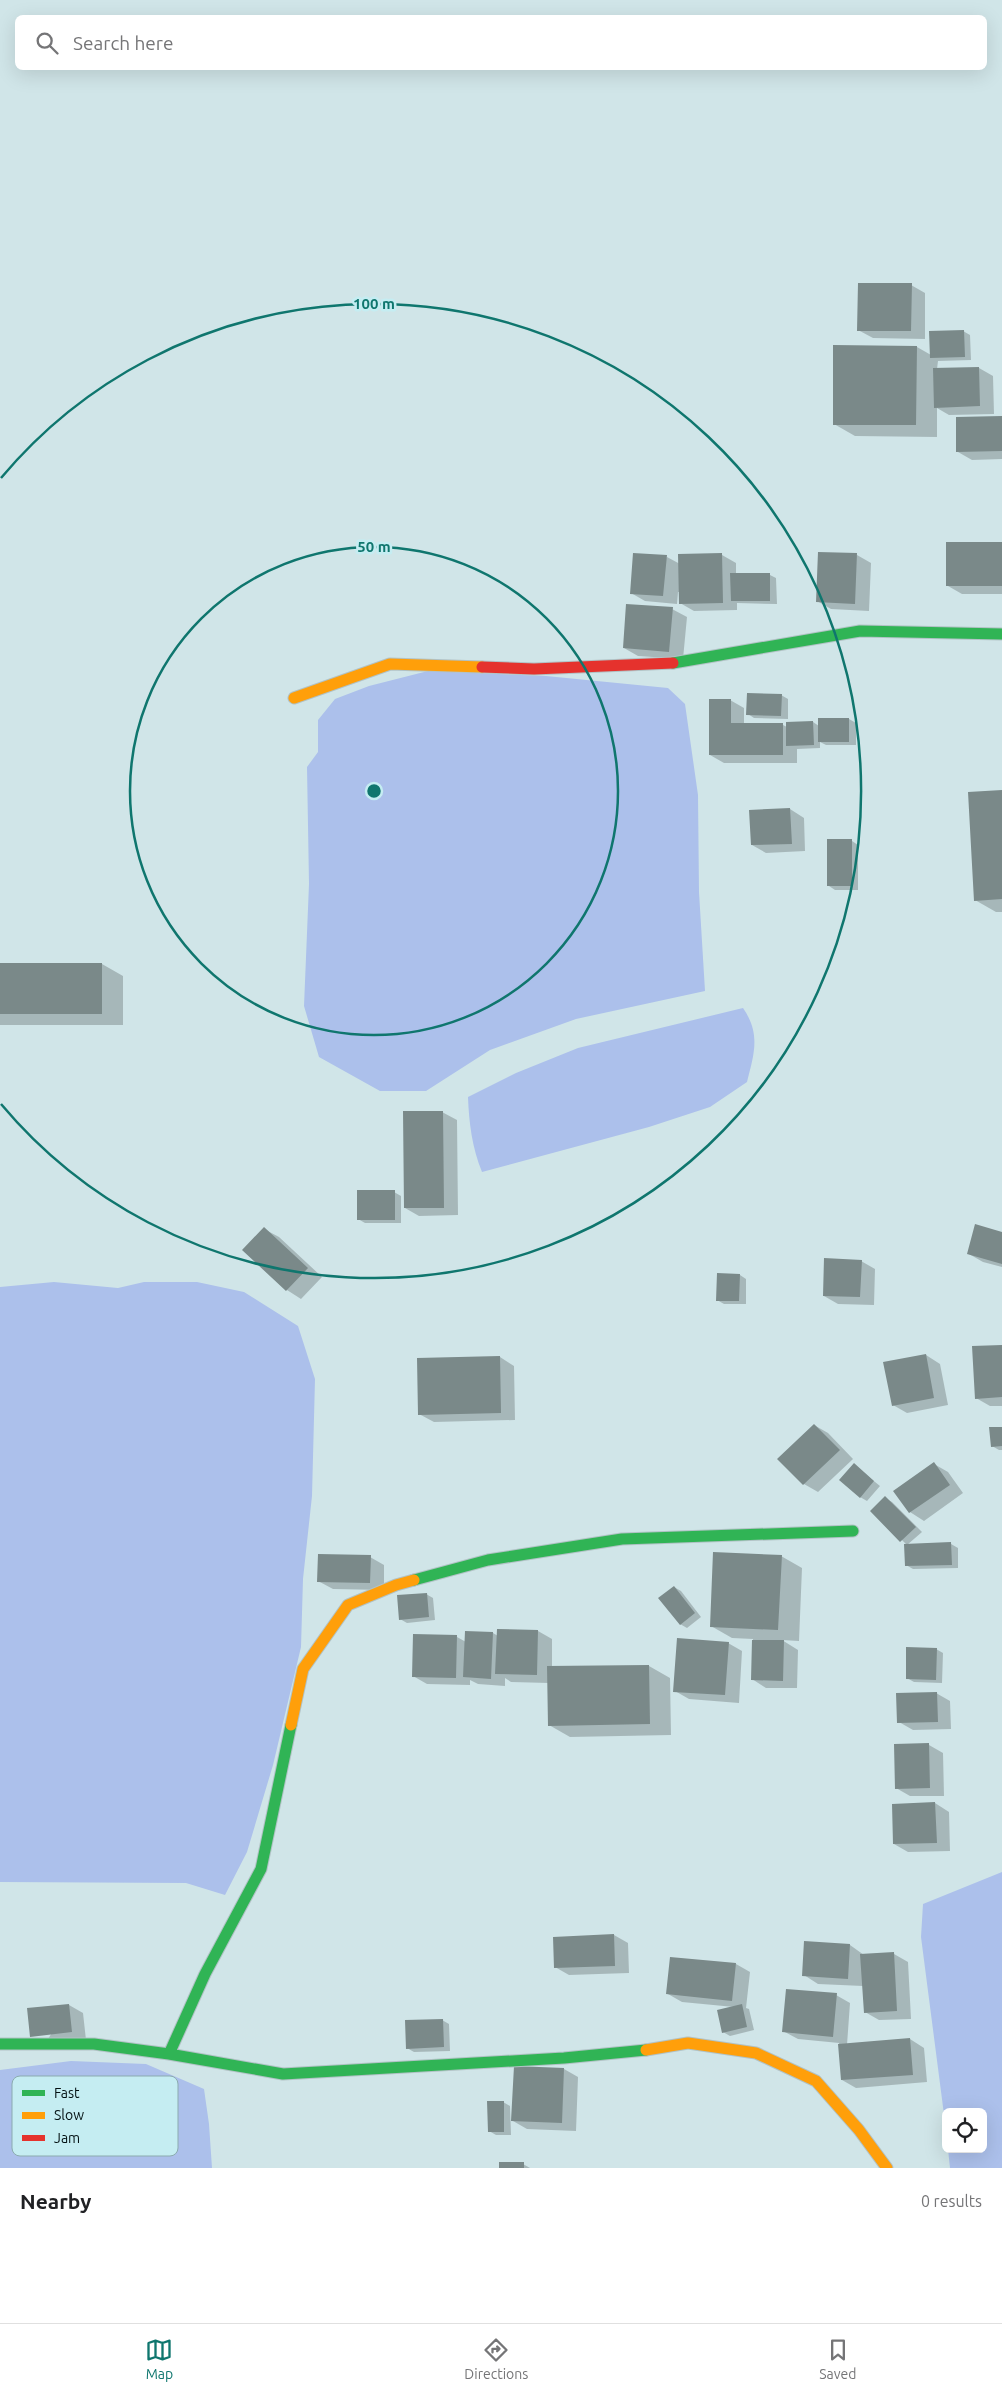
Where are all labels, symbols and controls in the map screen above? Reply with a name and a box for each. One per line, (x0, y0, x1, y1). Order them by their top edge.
search box (15, 15, 987, 70)
icon: search (33, 29, 61, 57)
text: Search here (73, 32, 173, 54)
text: 100 m (353, 295, 395, 312)
text: 50 m (357, 538, 391, 555)
centre of rings (365, 782, 383, 800)
legend (12, 2076, 178, 2156)
text: Fast (54, 2085, 80, 2101)
text: Slow (54, 2107, 84, 2123)
map controls (942, 2108, 987, 2153)
button: locate (942, 2108, 987, 2153)
text: Jam (54, 2130, 80, 2146)
text: Nearby (20, 2189, 91, 2213)
text: 0 results (921, 2192, 982, 2210)
tab: Map (145, 2336, 173, 2382)
tab: Directions (464, 2336, 528, 2382)
tab: Saved (819, 2336, 857, 2382)

